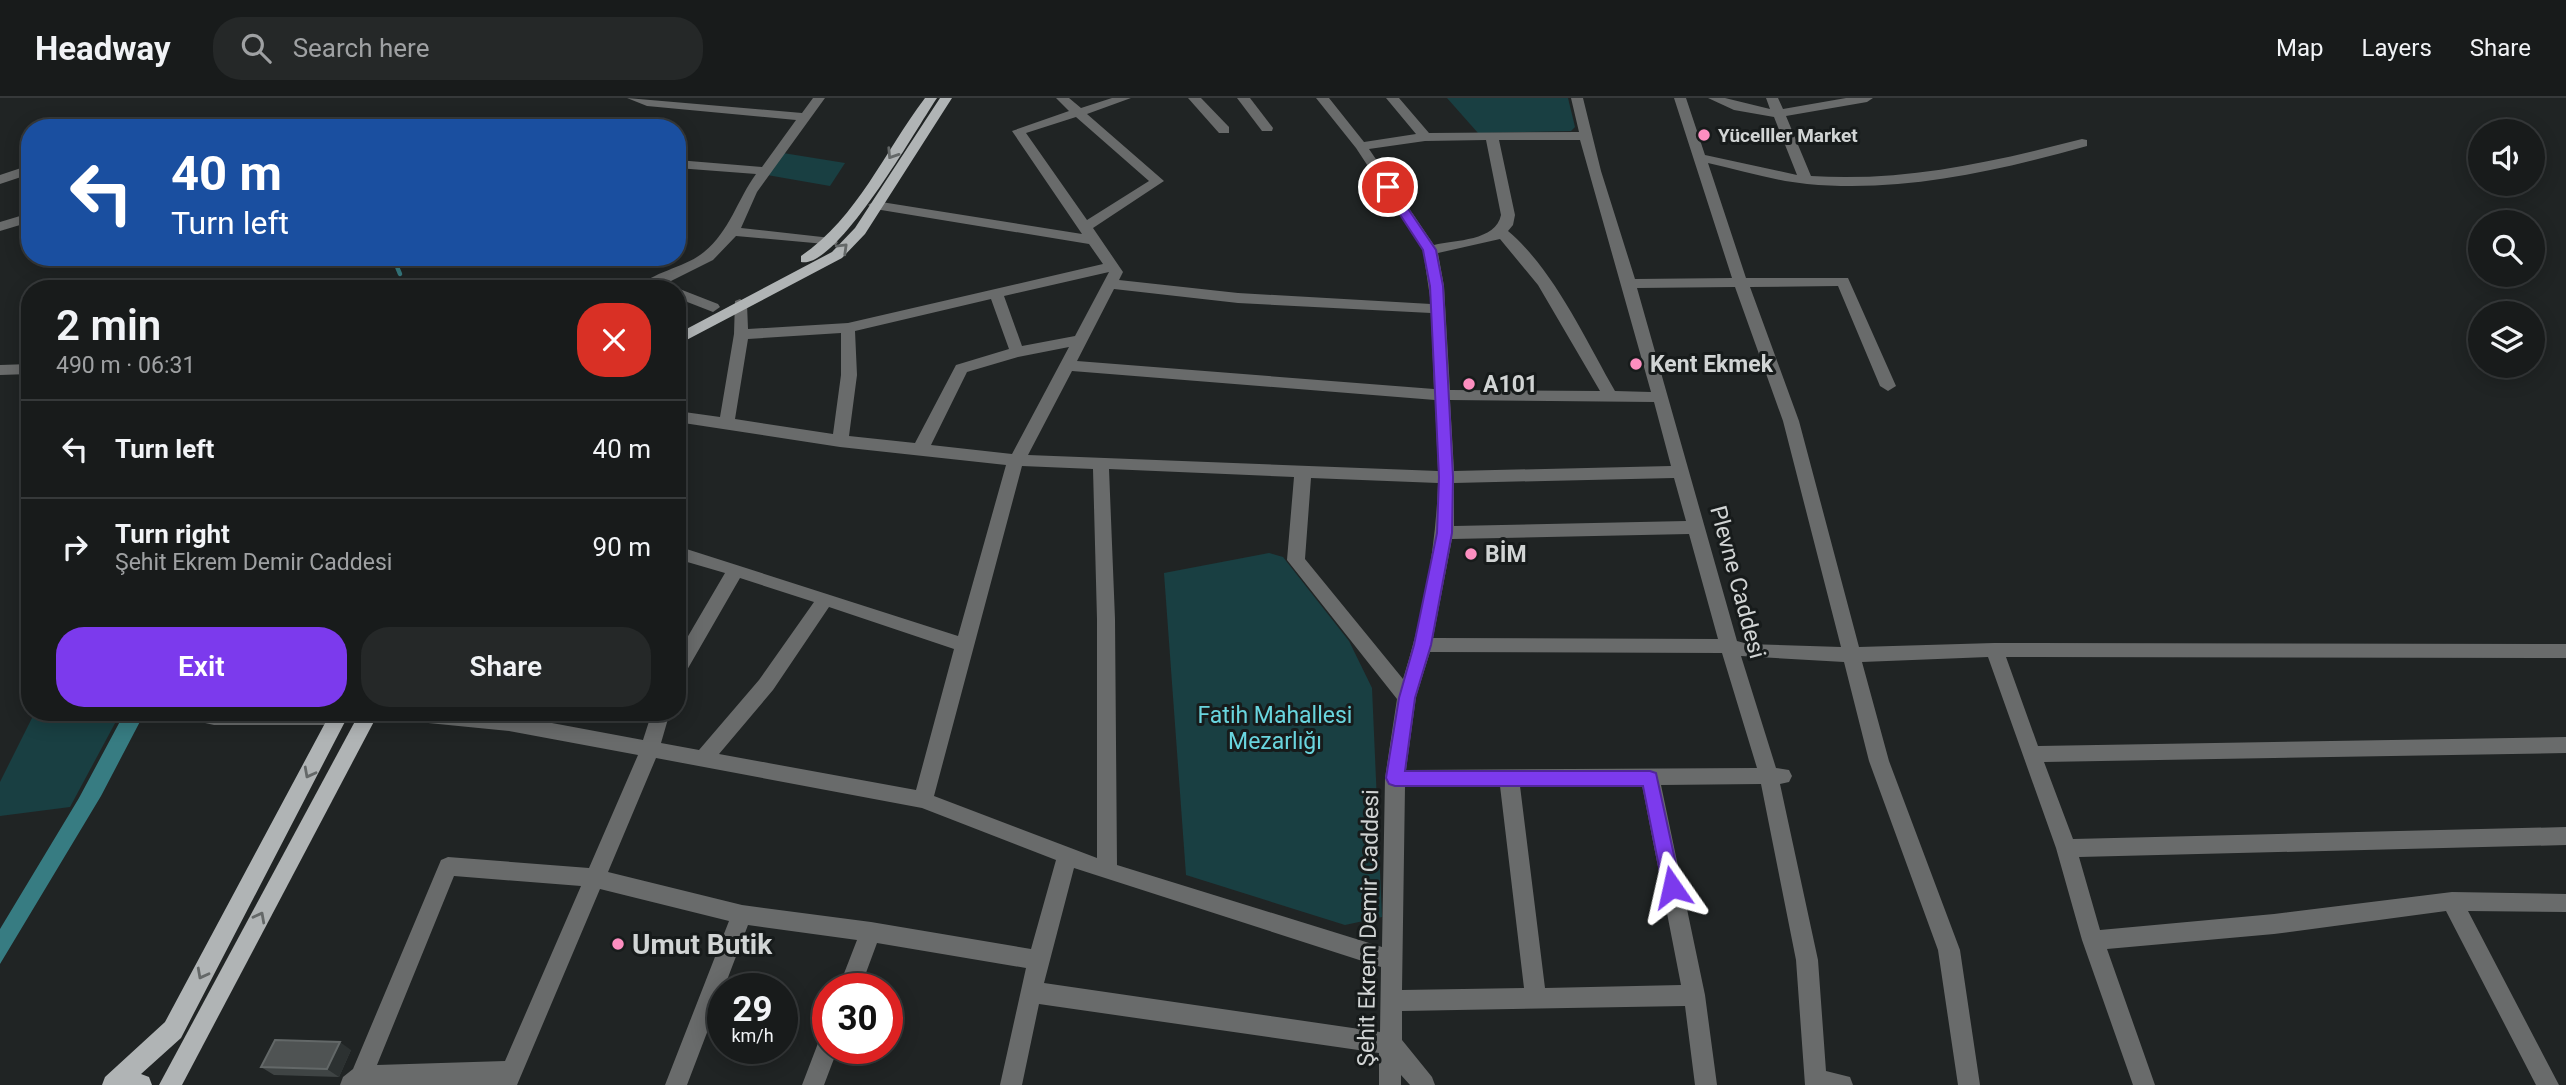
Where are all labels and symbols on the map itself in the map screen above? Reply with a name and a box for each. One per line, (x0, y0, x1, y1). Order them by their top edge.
place label: Yücelller Market (1718, 124, 1858, 147)
marker: Yücelller Market (1696, 127, 1712, 143)
one-way arrow (888, 146, 901, 159)
pin (1358, 157, 1418, 217)
one-way arrow (835, 243, 848, 256)
place label: Kent Ekmek (1650, 351, 1774, 378)
marker: Kent Ekmek (1628, 356, 1644, 372)
place label: A101 (1483, 371, 1538, 398)
marker: A101 (1461, 376, 1477, 392)
street label: Plevne Caddesi (1704, 503, 1771, 661)
place label: BİM (1485, 540, 1527, 568)
marker: BİM (1463, 546, 1479, 562)
park label: Fatih Mahallesi Mezarlığı (1198, 702, 1352, 755)
one-way arrow (304, 765, 317, 778)
street label: Şehit Ekrem Demir Caddesi (1353, 789, 1384, 1067)
position arrow (1635, 850, 1709, 924)
one-way arrow (252, 912, 265, 924)
place label: Umut Butik (632, 928, 773, 961)
marker: Umut Butik (610, 936, 626, 952)
one-way arrow (197, 966, 211, 979)
speed limit sign: 30 (812, 973, 903, 1064)

